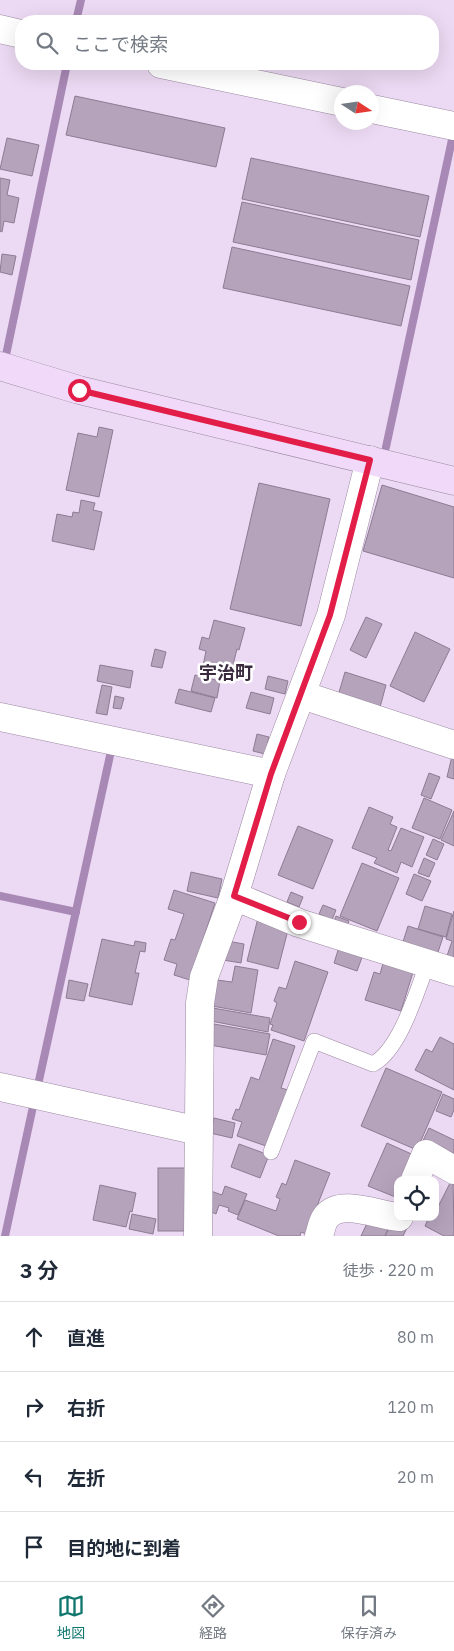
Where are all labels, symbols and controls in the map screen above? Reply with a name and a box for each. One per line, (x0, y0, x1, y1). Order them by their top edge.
search box (15, 15, 439, 70)
icon: search (33, 29, 61, 57)
text: ここで検索 (73, 32, 168, 56)
north arrow (334, 85, 379, 130)
route start (68, 379, 91, 402)
district label: 宇治町 (199, 661, 253, 684)
route end (288, 911, 311, 934)
map controls (394, 1176, 439, 1221)
button: locate (394, 1176, 439, 1221)
text: 3 分 (20, 1256, 59, 1284)
text: 徒歩 · 220 m (343, 1260, 434, 1280)
icon: ahead (20, 1323, 48, 1351)
text: 直進 (67, 1326, 105, 1350)
text: 80 m (397, 1327, 434, 1347)
icon: right (20, 1393, 48, 1421)
text: 右折 (67, 1396, 105, 1420)
text: 120 m (387, 1397, 434, 1417)
icon: left (20, 1463, 48, 1491)
text: 左折 (67, 1466, 105, 1490)
text: 20 m (397, 1467, 434, 1487)
icon: arrive (20, 1533, 48, 1561)
text: 目的地に到着 (67, 1536, 181, 1560)
tab: 地図 (57, 1592, 85, 1642)
tab: 経路 (199, 1592, 227, 1642)
tab: 保存済み (341, 1592, 397, 1642)

